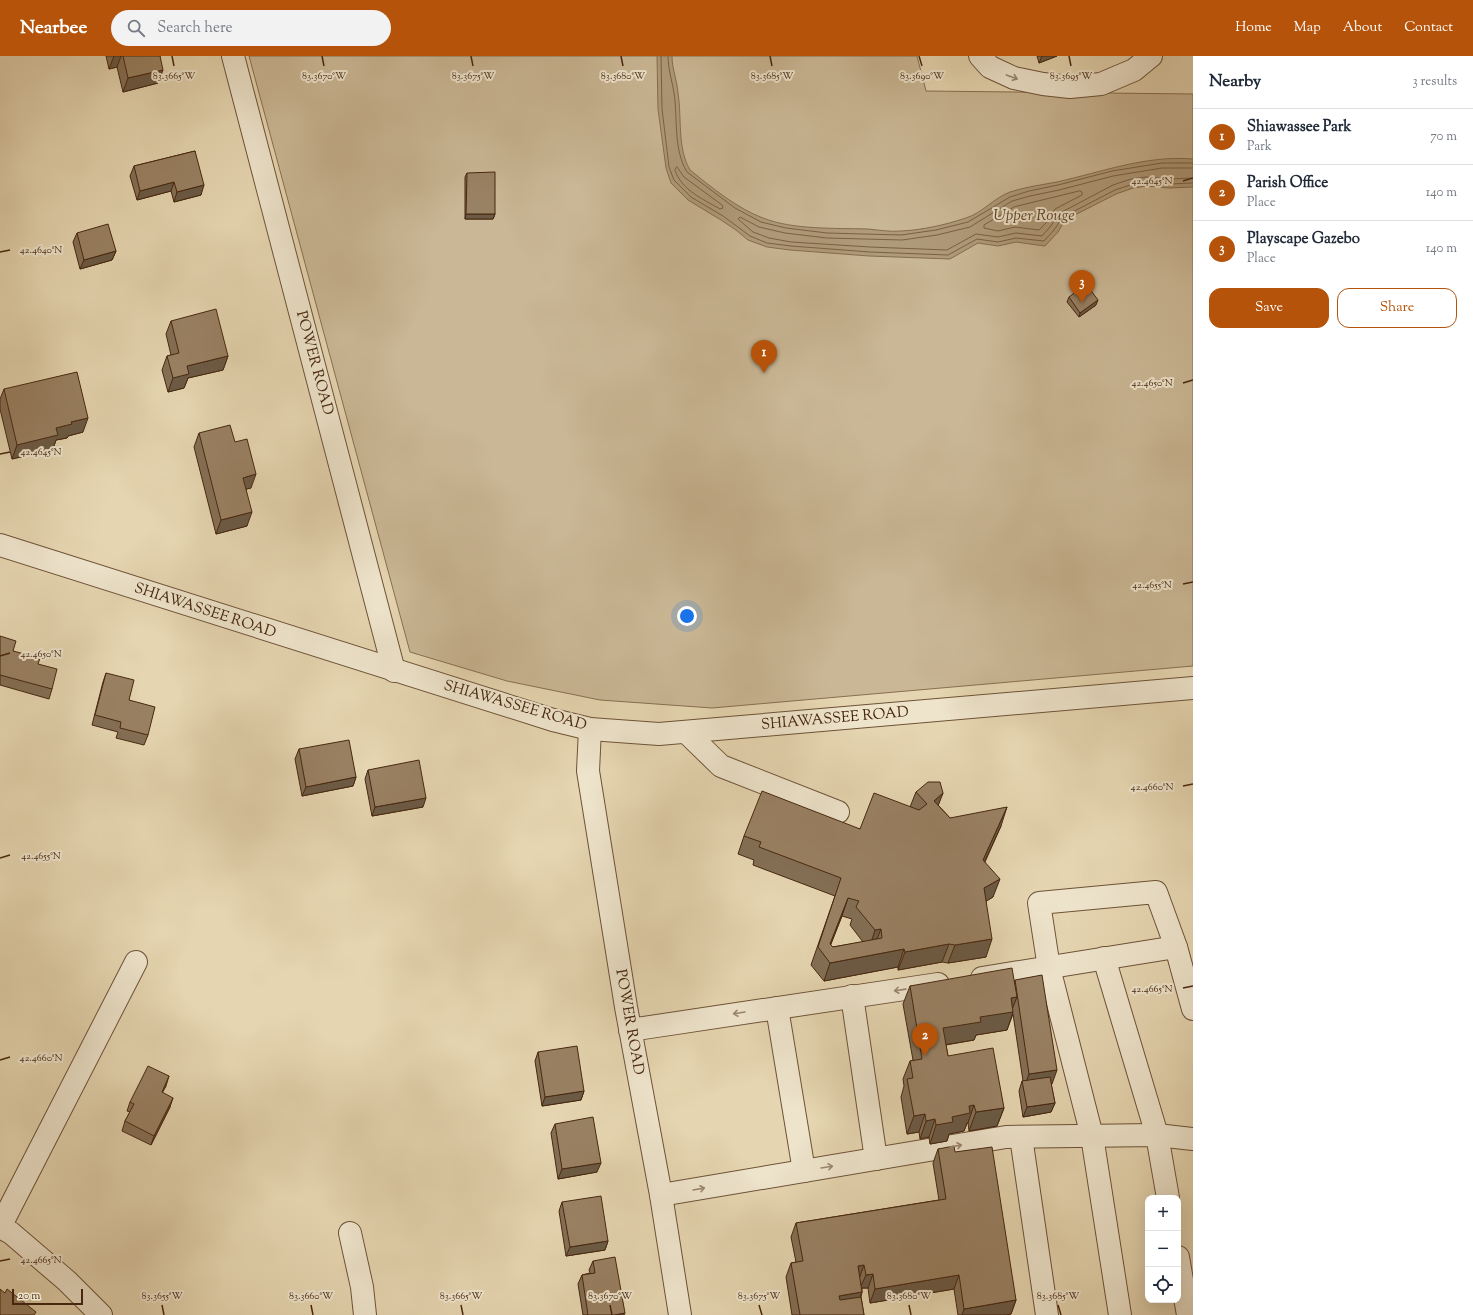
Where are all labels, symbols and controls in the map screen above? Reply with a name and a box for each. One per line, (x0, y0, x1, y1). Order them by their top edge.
search box (111, 10, 391, 46)
text: Nearbee (20, 15, 87, 42)
icon: search (125, 17, 147, 39)
text: Search here (157, 18, 233, 39)
text: Home (1235, 18, 1272, 38)
text: Map (1294, 18, 1321, 38)
text: About (1343, 18, 1382, 38)
text: Contact (1404, 18, 1453, 38)
text: 83.3665°W (153, 69, 195, 84)
text: 83.3670°W (302, 69, 346, 84)
text: 83.3675°W (452, 69, 494, 84)
text: 83.3680°W (601, 69, 645, 84)
text: 83.3685°W (751, 69, 793, 84)
text: 83.3690°W (900, 69, 944, 84)
text: 83.3695°W (1050, 69, 1092, 84)
text: Nearby (1209, 70, 1261, 94)
one-way arrow (1006, 73, 1018, 81)
text: 3 results (1412, 73, 1457, 91)
text: Shiawassee Park (1247, 117, 1352, 138)
text: 1 (1220, 128, 1224, 146)
text: 70 m (1430, 128, 1457, 146)
text: Park (1247, 138, 1272, 156)
text: Parish Office (1247, 173, 1328, 194)
text: 42.4645°N (1132, 174, 1173, 189)
text: 2 (1219, 184, 1225, 202)
text: 140 m (1426, 184, 1457, 202)
text: Place (1247, 194, 1276, 212)
water label: Upper Rouge (993, 205, 1075, 228)
text: Playscape Gazebo (1247, 229, 1360, 250)
text: 3 (1219, 240, 1225, 258)
text: 140 m (1426, 240, 1457, 258)
text: 42.4640°N (20, 243, 62, 258)
text: Place (1247, 250, 1276, 268)
pin: 3 (1069, 270, 1095, 303)
button: Save (1209, 288, 1329, 328)
button: Share (1337, 288, 1457, 328)
street label: POWER ROAD (290, 309, 338, 418)
pin: 1 (751, 340, 777, 373)
text: 42.4650°N (1131, 376, 1173, 391)
text: 42.4645°N (21, 445, 62, 460)
street label: SHIAWASSEE ROAD (131, 578, 279, 644)
text: 42.4655°N (1132, 578, 1172, 593)
your location (677, 606, 697, 626)
text: 42.4650°N (20, 647, 62, 662)
street label: SHIAWASSEE ROAD (441, 676, 589, 737)
street label: SHIAWASSEE ROAD (760, 702, 910, 736)
text: 42.4660°N (1131, 780, 1173, 795)
text: 42.4655°N (21, 849, 61, 864)
street label: POWER ROAD (609, 967, 649, 1077)
text: 42.4665°N (1131, 982, 1173, 997)
one-way arrow (894, 986, 907, 994)
one-way arrow (733, 1009, 746, 1017)
pin: 2 (912, 1023, 938, 1056)
text: 42.4660°N (20, 1051, 62, 1066)
one-way arrow (949, 1142, 962, 1150)
one-way arrow (821, 1163, 834, 1171)
one-way arrow (692, 1185, 705, 1193)
map controls (1145, 1195, 1181, 1303)
button: + (1145, 1195, 1181, 1231)
button: − (1145, 1231, 1181, 1267)
text: 42.4665°N (20, 1253, 62, 1268)
button: locate (1145, 1267, 1181, 1303)
scale bar (12, 1287, 83, 1306)
text: 20 m (18, 1288, 40, 1304)
text: 83.3655°W (141, 1289, 183, 1304)
text: 83.3660°W (289, 1289, 333, 1304)
text: 83.3665°W (440, 1289, 482, 1304)
text: 83.3670°W (588, 1289, 632, 1304)
text: 83.3675°W (738, 1289, 780, 1304)
text: 83.3680°W (887, 1289, 931, 1304)
text: 83.3685°W (1037, 1289, 1079, 1304)

